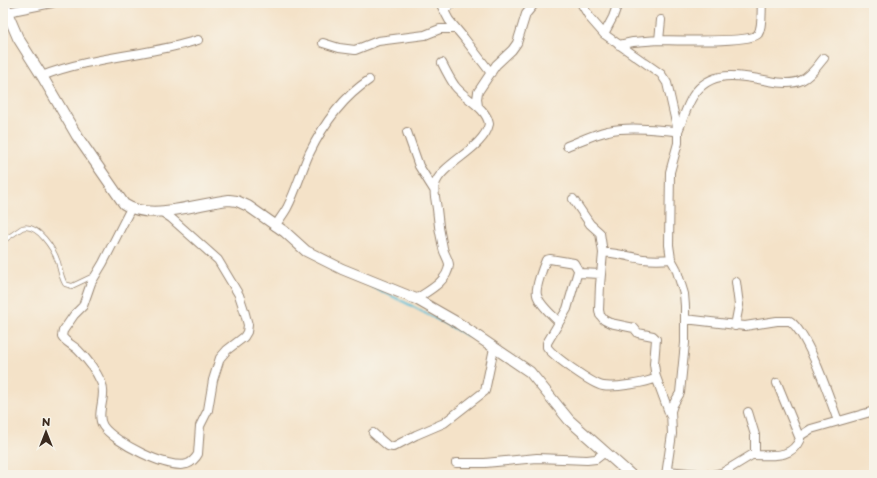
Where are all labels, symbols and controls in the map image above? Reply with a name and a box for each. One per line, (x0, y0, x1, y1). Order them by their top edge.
north arrow (26, 412, 66, 452)
text: N (42, 413, 51, 430)

